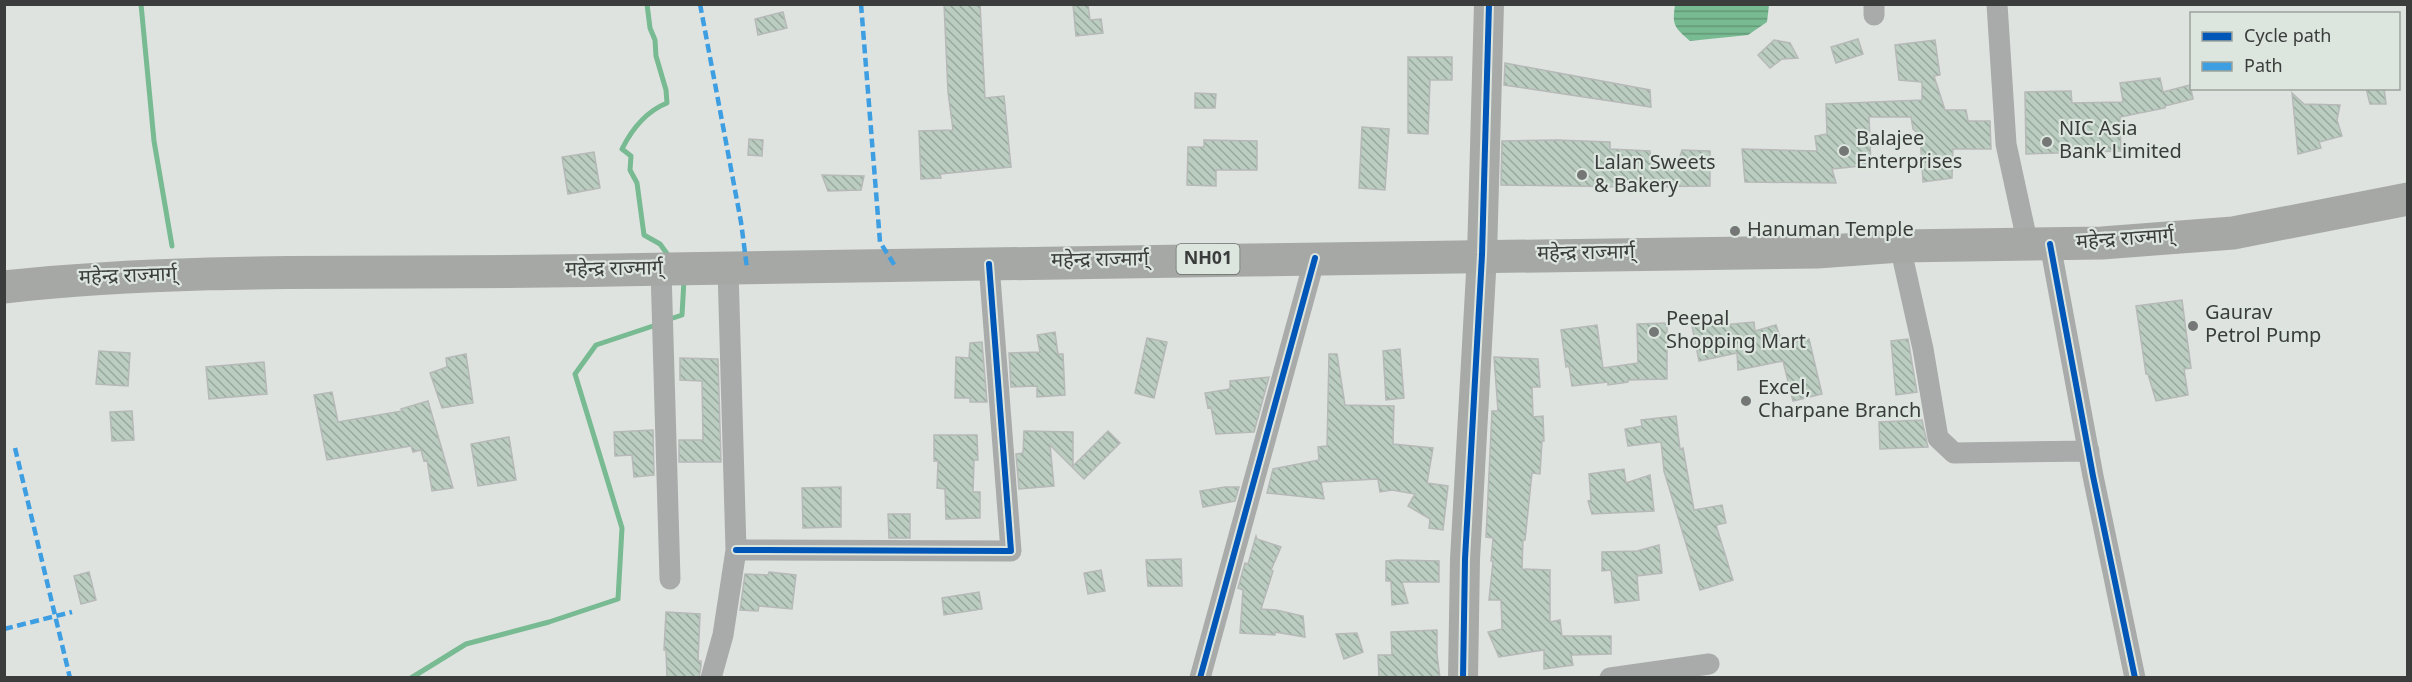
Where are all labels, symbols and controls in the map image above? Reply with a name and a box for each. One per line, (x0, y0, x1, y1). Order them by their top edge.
legend (2190, 12, 2400, 90)
text: Cycle path (2244, 26, 2331, 49)
text: Path (2244, 56, 2283, 79)
place label: NIC Asia Bank Limited (2059, 117, 2182, 166)
place label: Balajee Enterprises (1856, 127, 1962, 176)
marker: NIC Asia Bank Limited (2040, 135, 2054, 149)
marker: Balajee Enterprises (1837, 144, 1851, 158)
place label: Lalan Sweets & Bakery (1594, 151, 1716, 200)
marker: Lalan Sweets & Bakery (1575, 168, 1589, 182)
place label: Hanuman Temple (1747, 218, 1914, 244)
street label: महेन्द्र राज्मार्ग् (2075, 222, 2178, 256)
marker: Hanuman Temple (1728, 224, 1742, 238)
street label: महेन्द्र राज्मार्ग् (1537, 239, 1638, 268)
road number: NH01 (1176, 244, 1240, 274)
street label: महेन्द्र राज्मार्ग् (1051, 246, 1152, 275)
street label: महेन्द्र राज्मार्ग् (565, 255, 666, 284)
street label: महेन्द्र राज्मार्ग् (79, 261, 180, 292)
place label: Gaurav Petrol Pump (2205, 301, 2321, 350)
place label: Peepal Shopping Mart (1666, 307, 1806, 356)
marker: Gaurav Petrol Pump (2186, 319, 2200, 333)
marker: Peepal Shopping Mart (1647, 325, 1661, 339)
place label: Excel, Charpane Branch (1758, 376, 1921, 425)
marker: Excel, Charpane Branch (1739, 394, 1753, 408)

